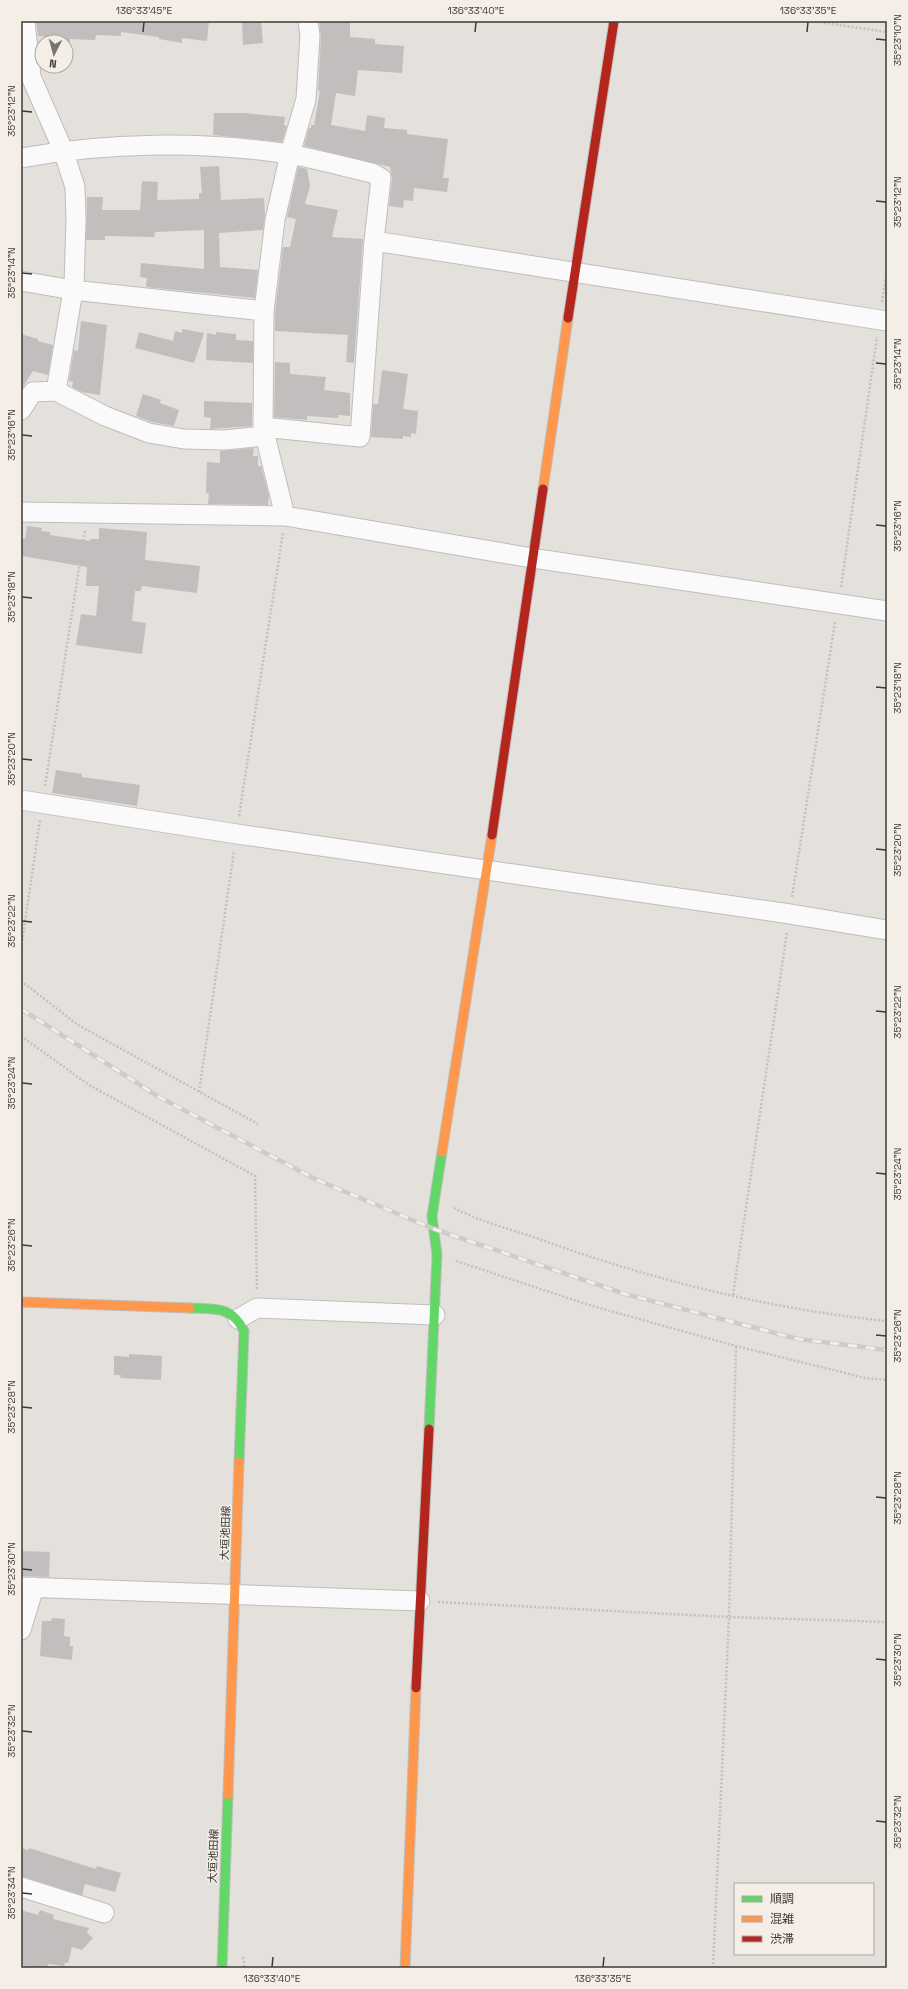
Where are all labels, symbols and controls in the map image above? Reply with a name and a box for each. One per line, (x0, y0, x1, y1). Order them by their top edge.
text: 136°33'45"E (116, 4, 173, 17)
text: 136°33'40"E (448, 4, 505, 17)
text: 136°33'35"E (780, 4, 837, 17)
text: 35°23'10"N (891, 14, 904, 66)
north arrow (34, 34, 74, 74)
text: N (49, 57, 57, 71)
text: 35°23'12"N (5, 85, 18, 137)
text: 35°23'12"N (891, 176, 904, 228)
text: 35°23'14"N (5, 247, 18, 299)
text: 35°23'14"N (891, 338, 904, 390)
text: 35°23'16"N (5, 409, 18, 461)
text: 35°23'16"N (891, 500, 904, 552)
text: 35°23'18"N (5, 571, 18, 623)
text: 35°23'18"N (891, 662, 904, 714)
text: 35°23'20"N (5, 732, 18, 786)
text: 35°23'20"N (891, 823, 904, 877)
text: 35°23'22"N (5, 894, 18, 948)
text: 35°23'22"N (891, 985, 904, 1039)
text: 35°23'24"N (5, 1057, 18, 1109)
text: 35°23'24"N (891, 1148, 904, 1200)
text: 35°23'26"N (5, 1218, 18, 1272)
text: 35°23'26"N (891, 1309, 904, 1363)
text: 35°23'28"N (5, 1380, 18, 1434)
text: 35°23'28"N (891, 1471, 904, 1525)
street label: 大垣池田線 (217, 1505, 233, 1561)
text: 35°23'30"N (5, 1542, 18, 1596)
text: 35°23'30"N (891, 1633, 904, 1687)
text: 35°23'32"N (5, 1704, 18, 1758)
text: 35°23'32"N (891, 1795, 904, 1849)
street label: 大垣池田線 (205, 1828, 221, 1884)
text: 35°23'34"N (5, 1866, 18, 1920)
legend (734, 1883, 874, 1955)
text: 順調 (770, 1891, 794, 1907)
text: 混雑 (770, 1911, 794, 1927)
text: 渋滞 (770, 1931, 794, 1947)
text: 136°33'40"E (244, 1972, 301, 1985)
text: 136°33'35"E (575, 1972, 632, 1985)

